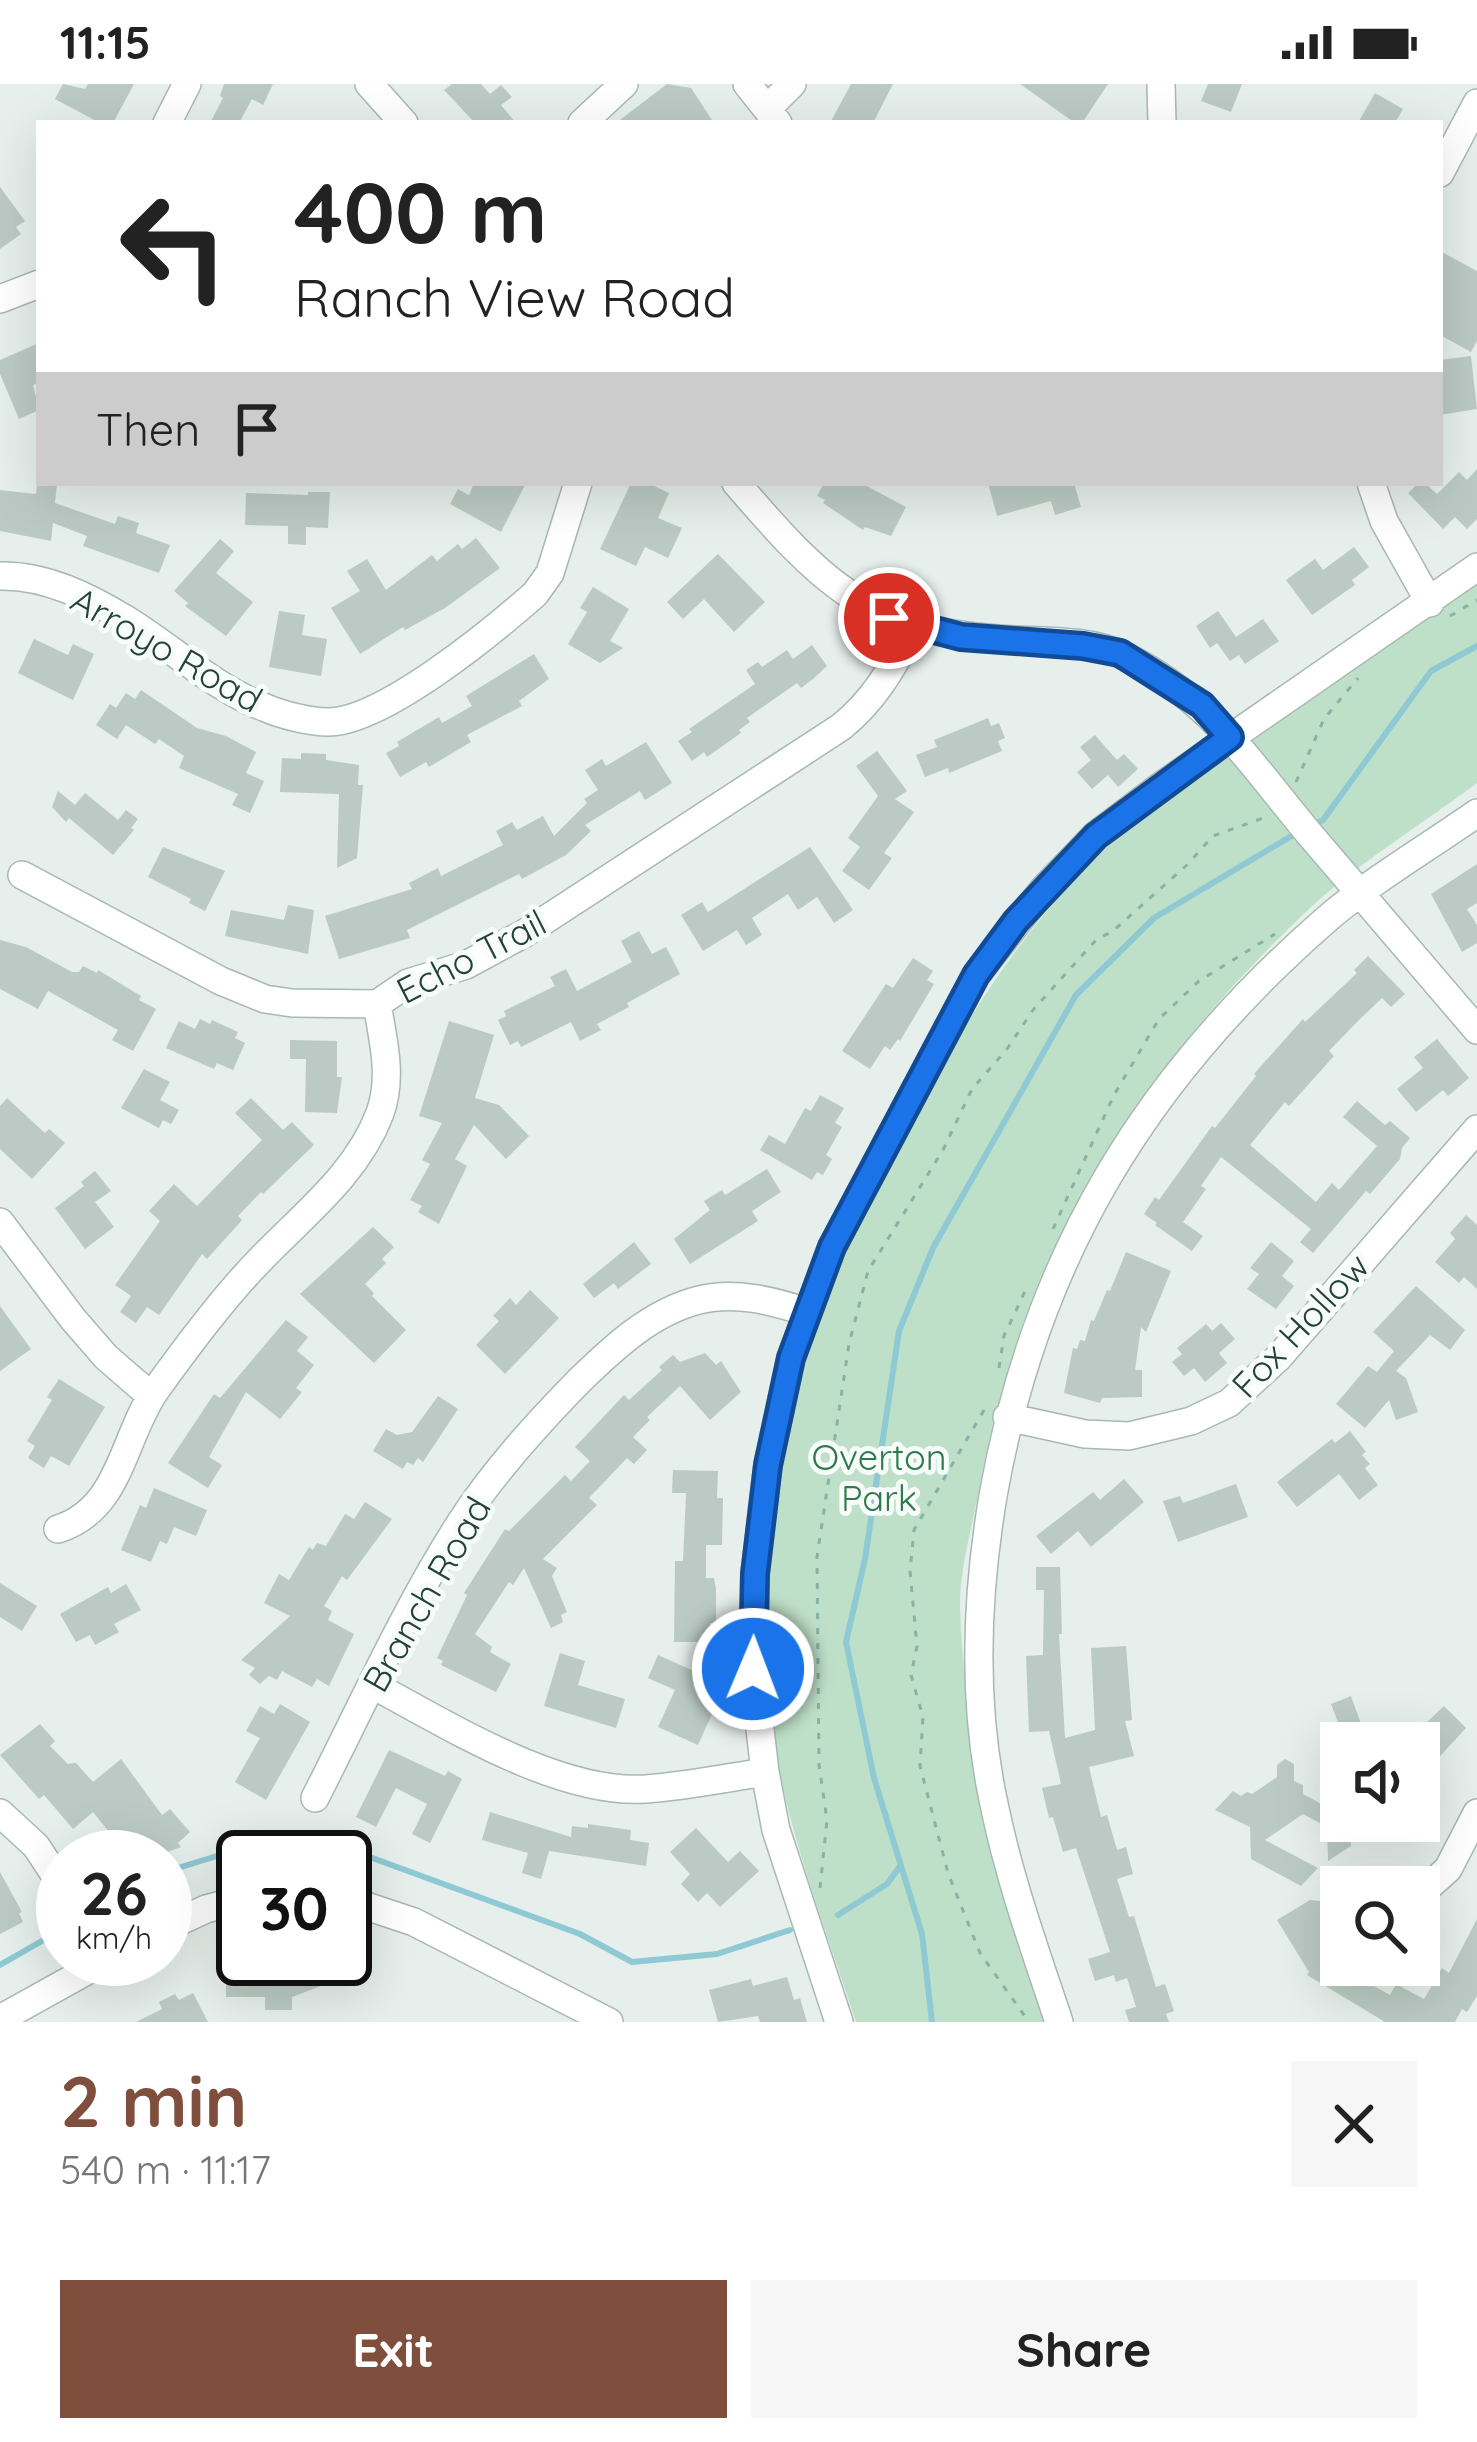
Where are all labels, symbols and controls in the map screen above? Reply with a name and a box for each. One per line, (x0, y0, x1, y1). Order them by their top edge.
text: 11:15 (60, 14, 151, 70)
text: 400 m (294, 159, 548, 264)
icon: left (96, 168, 252, 324)
text: Ranch View Road (294, 263, 735, 331)
icon: arrive (224, 396, 290, 462)
text: Then (96, 401, 200, 457)
pin (838, 567, 940, 669)
street label: Arroyo Road (63, 576, 271, 722)
icon: arrive (856, 585, 922, 651)
street label: Echo Trail (389, 899, 553, 1013)
street label: Fox Hollow (1222, 1243, 1378, 1407)
park label: Overton Park (811, 1434, 947, 1520)
street label: Branch Road (352, 1488, 500, 1700)
position arrow (690, 1606, 816, 1732)
map controls (1320, 1722, 1440, 1986)
button: sound (1320, 1722, 1440, 1842)
speed limit sign: 30 (216, 1830, 372, 1986)
text: 26 (80, 1855, 148, 1930)
button: search (1320, 1866, 1440, 1986)
text: km/h (76, 1919, 152, 1957)
text: 2 min (60, 2055, 247, 2145)
button: close (1291, 2061, 1417, 2187)
text: 540 m · 11:17 (60, 2145, 271, 2194)
button: Exit (60, 2280, 727, 2418)
button: Share (751, 2280, 1417, 2418)

